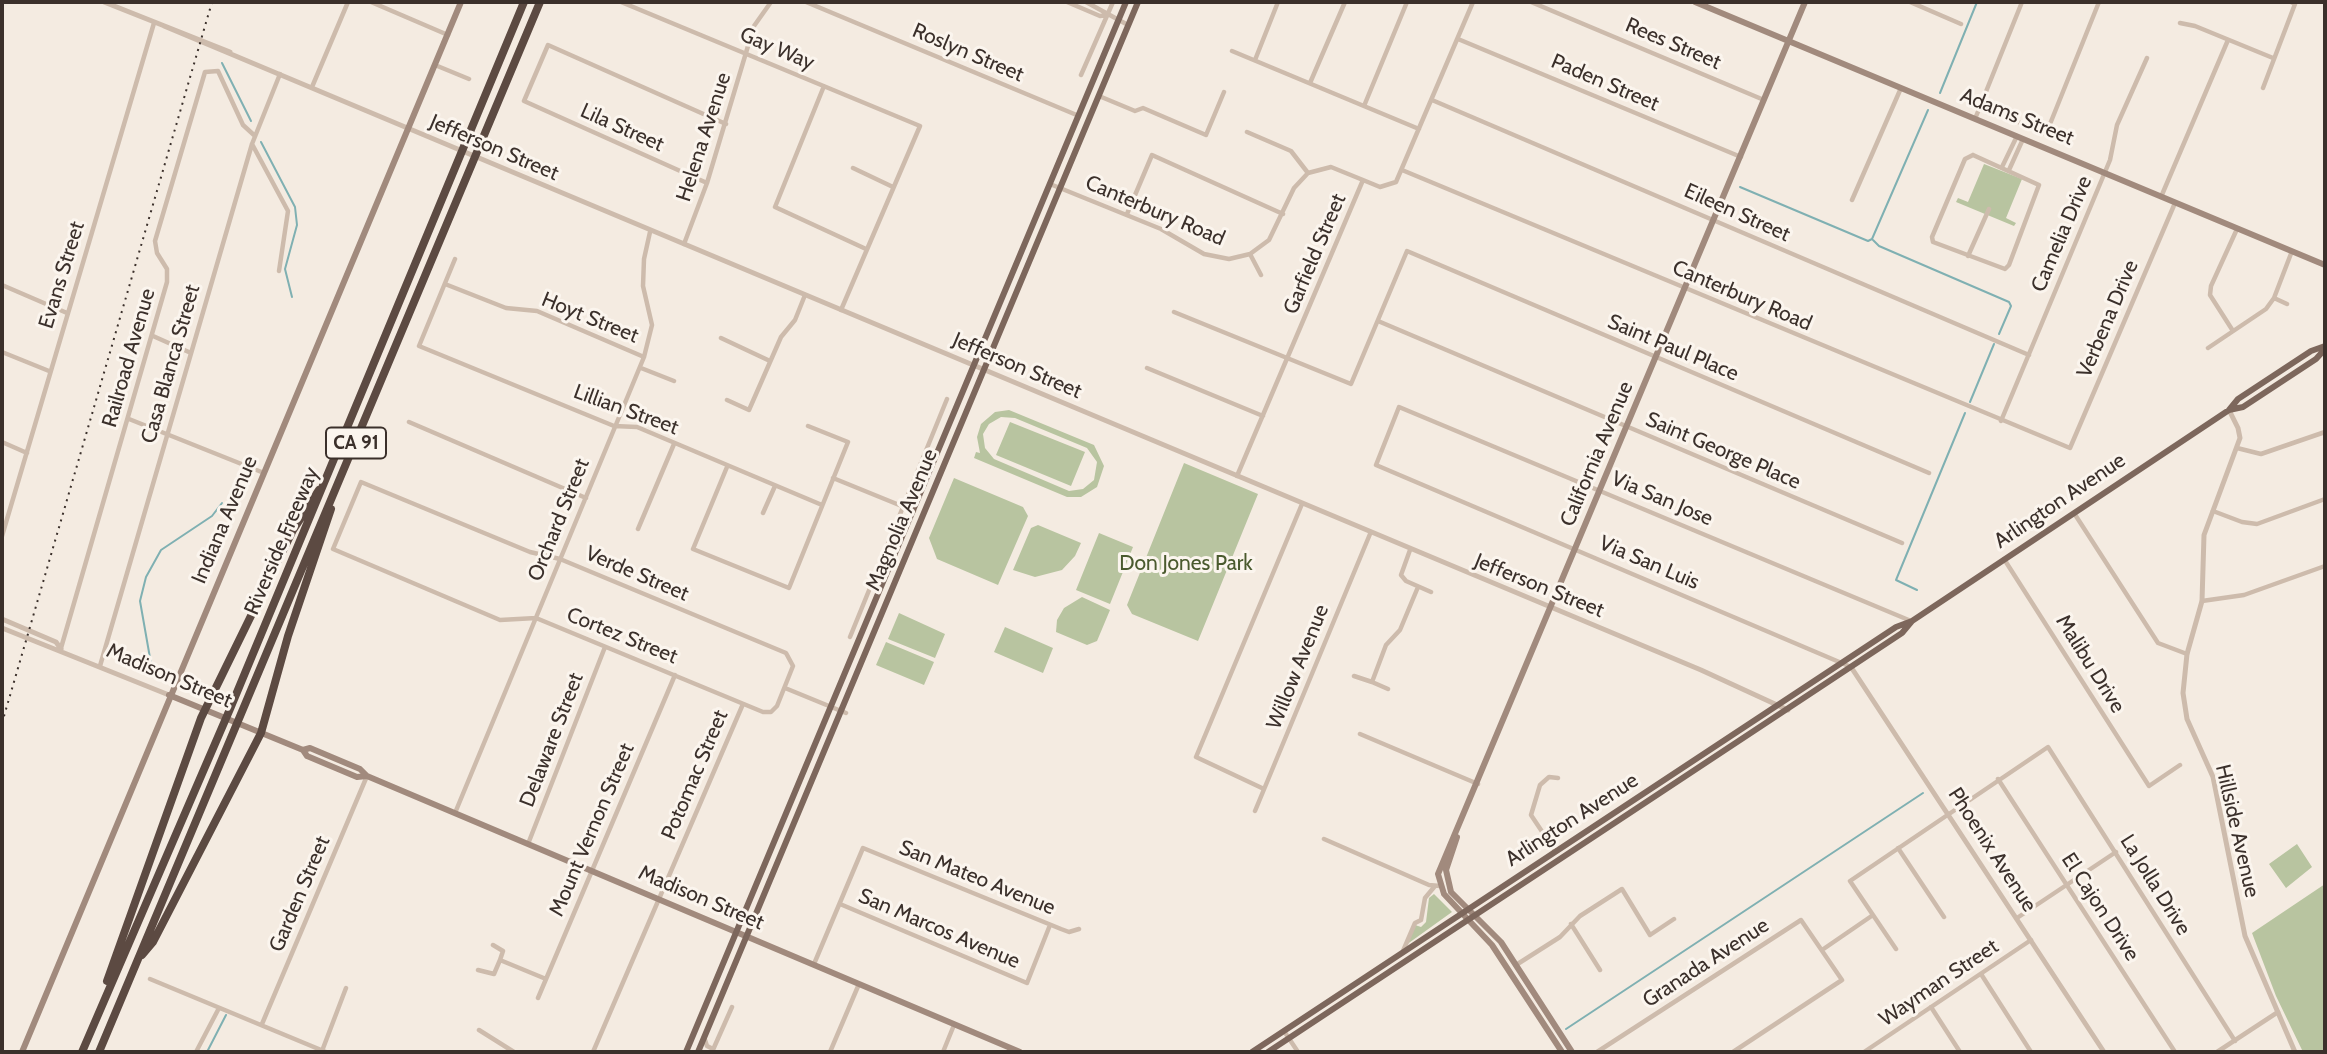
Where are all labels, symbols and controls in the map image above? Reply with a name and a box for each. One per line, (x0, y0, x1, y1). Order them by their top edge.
street label: Rees Street (1622, 13, 1724, 75)
street label: Roslyn Street (909, 18, 1027, 88)
street label: Gay Way (736, 22, 818, 76)
street label: Paden Street (1547, 49, 1663, 117)
street label: Helena Avenue (671, 69, 737, 205)
street label: Adams Street (1957, 83, 2077, 151)
street label: Lila Street (576, 98, 668, 158)
street label: Jefferson Street (426, 110, 562, 186)
street label: Canterbury Road (1081, 170, 1229, 252)
street label: Camelia Drive (2026, 172, 2098, 296)
street label: Eileen Street (1680, 178, 1794, 248)
street label: Garfield Street (1278, 190, 1352, 318)
street label: Evans Street (34, 218, 90, 332)
street label: Canterbury Road (1668, 255, 1816, 337)
street label: Verbena Drive (2072, 257, 2144, 381)
street label: Casa Blanca Street (136, 282, 206, 446)
street label: Railroad Avenue (97, 286, 161, 430)
street label: Hoyt Street (538, 287, 642, 349)
street label: Saint Paul Place (1604, 309, 1742, 387)
street label: Jefferson Street (949, 328, 1085, 404)
street label: California Avenue (1555, 378, 1639, 530)
street label: Lillian Street (570, 379, 682, 441)
street label: Saint George Place (1642, 407, 1804, 495)
road number: CA 91 (326, 428, 386, 458)
street label: Magnolia Avenue (861, 445, 943, 595)
street label: Arlington Avenue (1990, 448, 2130, 554)
street label: Indiana Avenue (187, 452, 263, 588)
street label: Orchard Street (523, 455, 595, 585)
street label: Riverside Freeway (240, 463, 324, 619)
street label: Via San Jose (1607, 466, 1717, 532)
street label: Via San Luis (1595, 531, 1703, 595)
street label: Verde Street (582, 541, 692, 607)
street label: Jefferson Street (1471, 549, 1607, 623)
park label: Don Jones Park (1119, 551, 1253, 577)
street label: Willow Avenue (1262, 601, 1334, 733)
street label: Cortez Street (563, 602, 681, 670)
street label: Malibu Drive (2050, 610, 2130, 718)
street label: Madison Street (102, 638, 236, 714)
street label: Delaware Street (515, 669, 589, 811)
street label: Potomac Street (656, 706, 734, 844)
street label: Mount Vernon Street (544, 740, 640, 920)
street label: Hillside Avenue (2209, 762, 2265, 900)
street label: Arlington Avenue (1501, 768, 1643, 872)
street label: Phoenix Avenue (1942, 783, 2042, 917)
street label: La Jolla Drive (2114, 830, 2196, 940)
street label: Garden Street (264, 832, 336, 956)
street label: San Mateo Avenue (895, 835, 1059, 921)
street label: El Cajon Drive (2056, 848, 2144, 966)
street label: Madison Street (634, 860, 768, 936)
street label: San Marcos Avenue (854, 884, 1024, 974)
street label: Granada Avenue (1638, 913, 1774, 1013)
street label: Wayman Street (1875, 934, 2003, 1032)

